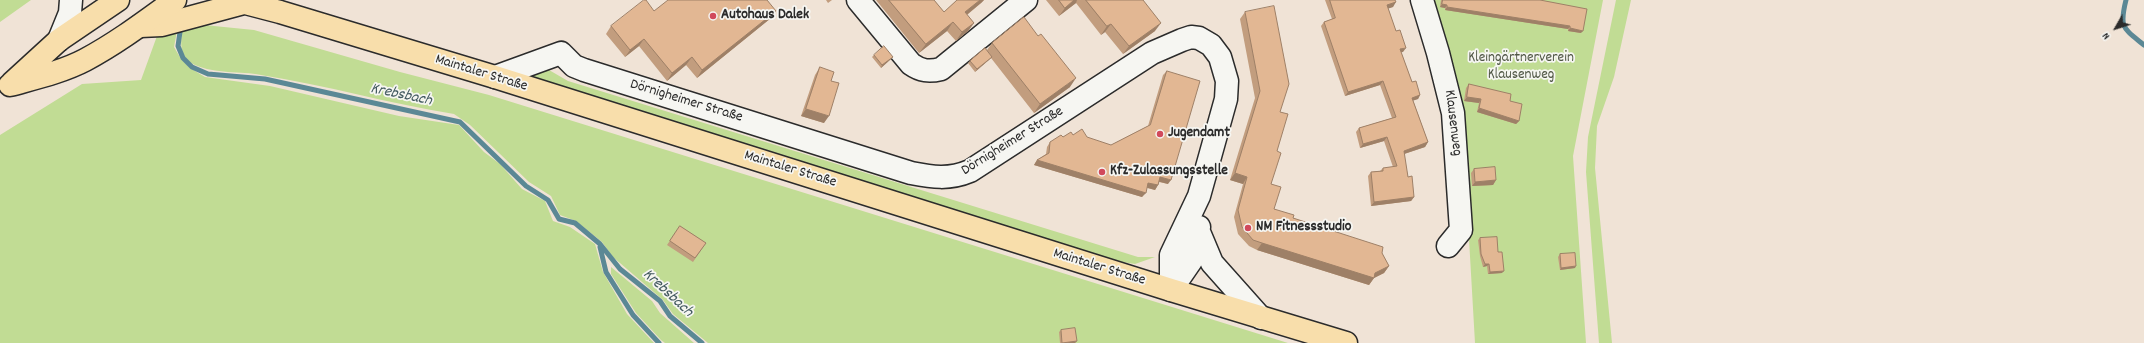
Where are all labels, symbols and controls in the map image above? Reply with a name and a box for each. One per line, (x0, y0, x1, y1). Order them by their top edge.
place label: Autohaus Dalek (721, 7, 809, 25)
north arrow (2096, 8, 2136, 48)
marker: Autohaus Dalek (708, 11, 718, 21)
text: N (2099, 28, 2115, 43)
park label: Kleingärtnerverein Klausenweg (1468, 50, 1574, 85)
street label: Maintaler Straße (433, 51, 529, 97)
street label: Dörnigheimer Straße (628, 76, 744, 128)
water label: Krebsbach (369, 80, 433, 112)
street label: Klausenweg (1439, 89, 1465, 157)
street label: Dörnigheimer Straße (959, 103, 1067, 181)
place label: Jugendamt (1168, 125, 1230, 143)
marker: Jugendamt (1155, 129, 1165, 139)
street label: Maintaler Straße (742, 147, 838, 193)
place label: Kfz-Zulassungsstelle (1110, 163, 1228, 181)
marker: Kfz-Zulassungsstelle (1097, 167, 1107, 177)
place label: NM Fitnessstudio (1256, 219, 1352, 237)
marker: NM Fitnessstudio (1243, 223, 1253, 233)
street label: Maintaler Straße (1051, 245, 1147, 291)
water label: Krebsbach (638, 266, 696, 322)

